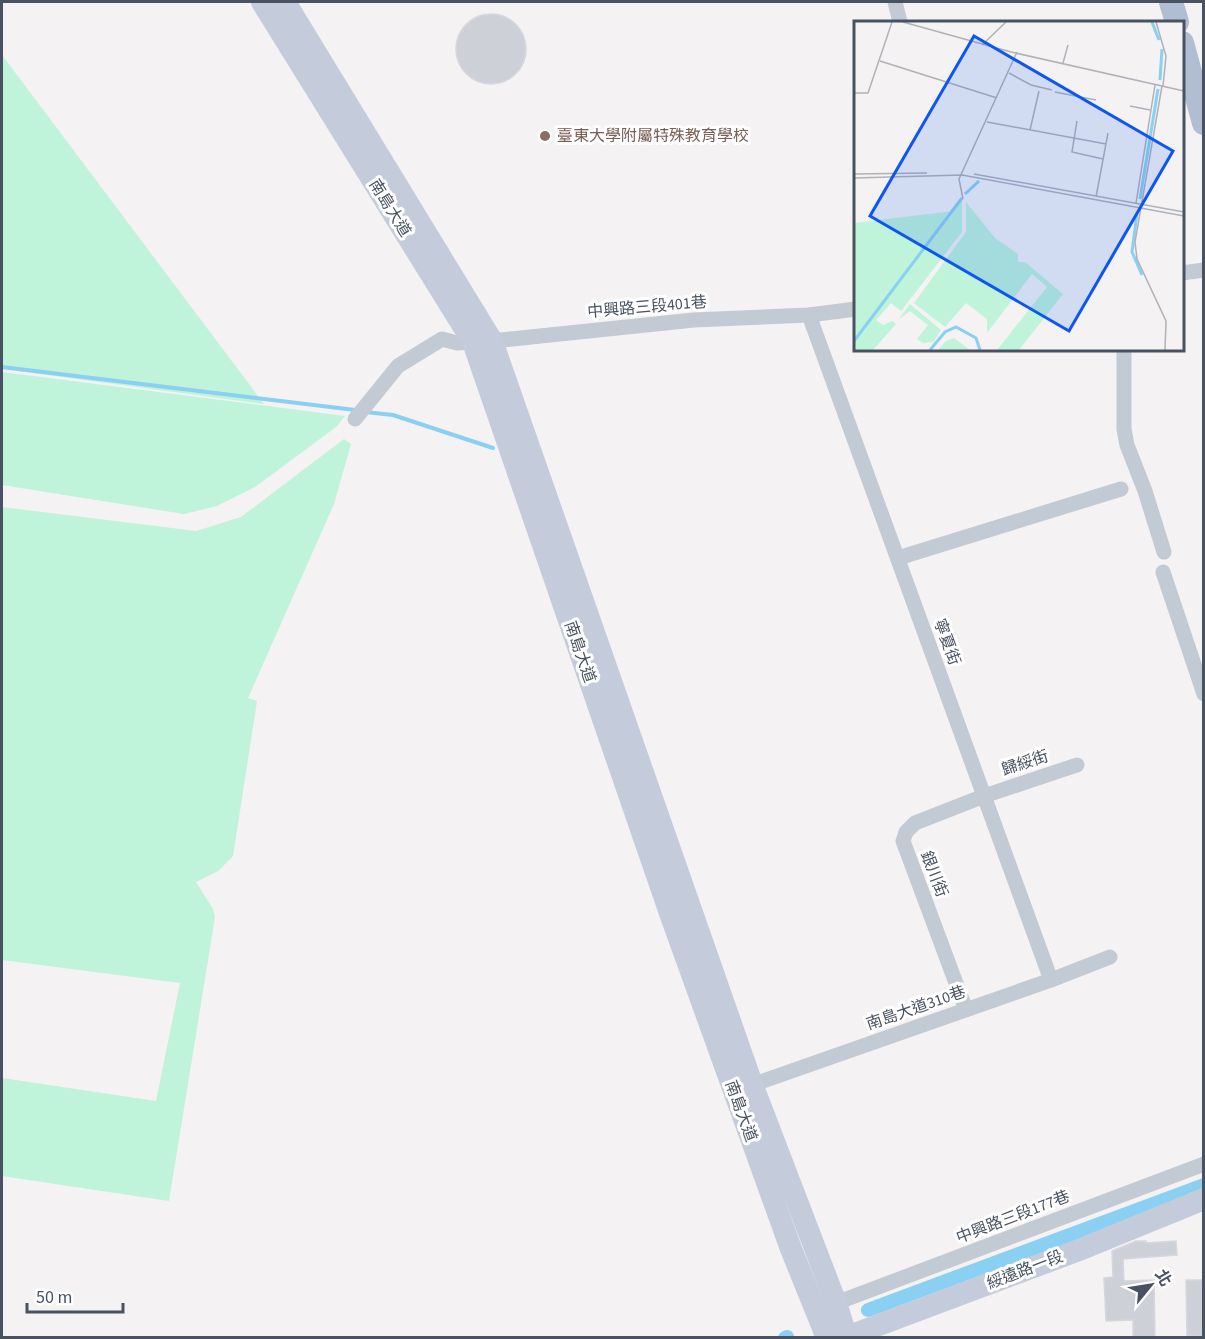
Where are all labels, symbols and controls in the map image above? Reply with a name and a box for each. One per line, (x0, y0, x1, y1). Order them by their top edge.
inset map (854, 21, 1184, 351)
place label: 臺東大學附屬特殊教育學校 (557, 125, 749, 147)
marker: 臺東大學附屬特殊教育學校 (538, 129, 552, 143)
street label: 南島大道 (364, 175, 416, 241)
street label: 中興路三段401巷 (586, 291, 708, 323)
street label: 寧夏街 (928, 616, 966, 668)
street label: 南島大道 (559, 618, 601, 686)
street label: 歸綏街 (999, 745, 1051, 781)
street label: 銀川街 (915, 848, 953, 900)
street label: 南島大道310巷 (863, 981, 969, 1035)
street label: 南島大道 (720, 1077, 762, 1145)
street label: 中興路三段177巷 (953, 1185, 1073, 1249)
street label: 綏遠路一段 (984, 1245, 1066, 1295)
north arrow (1121, 1255, 1181, 1315)
text: 北 (1150, 1266, 1177, 1290)
scale bar (27, 1276, 123, 1314)
text: 50 m (36, 1285, 72, 1310)

